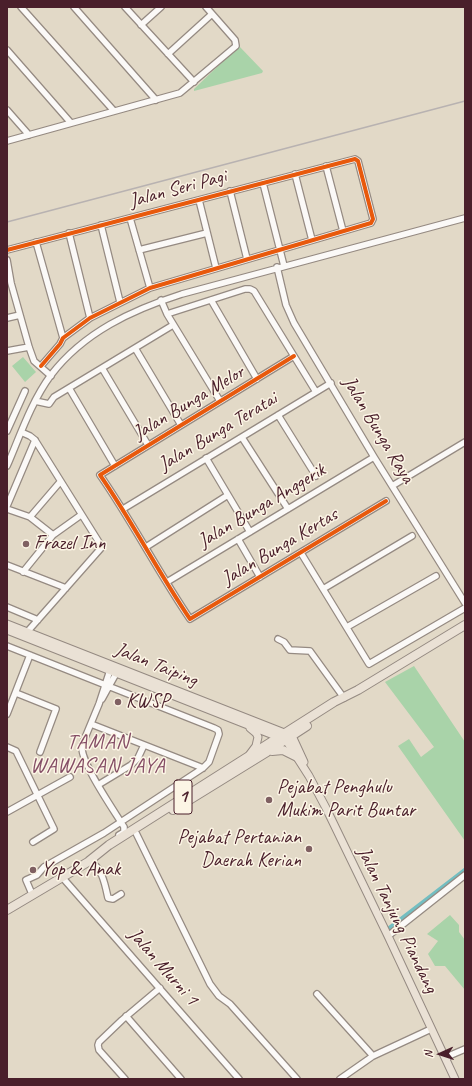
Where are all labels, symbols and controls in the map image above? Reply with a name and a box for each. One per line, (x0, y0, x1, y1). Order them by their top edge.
street label: Jalan Seri Pagi (127, 165, 229, 213)
street label: Jalan Bunga Melor (129, 360, 249, 446)
street label: Jalan Bunga Raya (337, 372, 419, 488)
street label: Jalan Bunga Teratai (154, 387, 282, 477)
street label: Jalan Bunga Anggerik (194, 459, 330, 553)
street label: Jalan Bunga Kertas (218, 503, 342, 591)
place label: Frazel Inn (34, 532, 106, 556)
marker: Frazel Inn (21, 539, 31, 549)
street label: Jalan Taiping (111, 638, 201, 692)
place label: KWSP (126, 690, 169, 714)
marker: KWSP (113, 697, 123, 707)
district label: TAMAN WAWASAN JAYA (31, 729, 165, 779)
place label: Pejabat Penghulu Mukim Parit Buntar (277, 776, 415, 823)
road number: 1 (174, 780, 192, 814)
marker: Pejabat Penghulu Mukim Parit Buntar (264, 795, 274, 805)
place label: Pejabat Pertanian Daerah Kerian (177, 826, 301, 873)
street label: Jalan Tanjung Piandang (351, 843, 443, 997)
marker: Pejabat Pertanian Daerah Kerian (304, 844, 314, 854)
place label: Yop & Anak (41, 858, 120, 882)
marker: Yop & Anak (28, 865, 38, 875)
street label: Jalan Murni 1 (123, 923, 203, 1011)
north arrow (420, 1034, 460, 1074)
text: N (421, 1051, 435, 1058)

